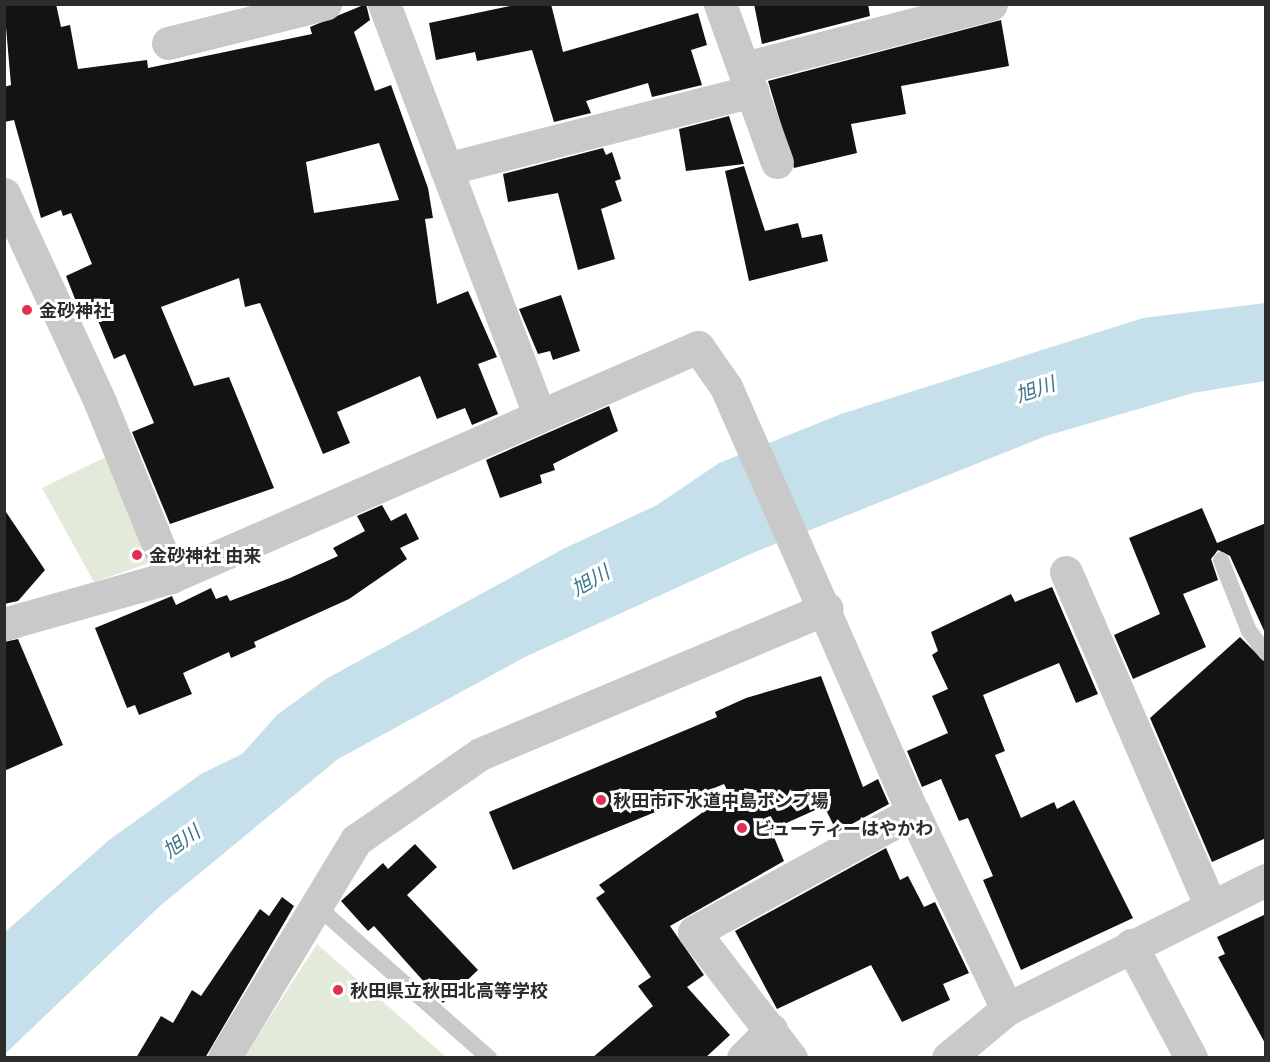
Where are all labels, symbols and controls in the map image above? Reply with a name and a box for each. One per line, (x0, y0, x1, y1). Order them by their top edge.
place label: 金砂神社 (39, 299, 111, 321)
marker: 金砂神社 (20, 303, 34, 317)
water label: 旭川 (1012, 371, 1058, 407)
place label: 金砂神社 由来 (149, 544, 261, 566)
marker: 金砂神社 由来 (130, 548, 144, 562)
water label: 旭川 (567, 560, 613, 600)
place label: 秋田市下水道中島ポンプ場 (613, 789, 829, 811)
marker: 秋田市下水道中島ポンプ場 (594, 793, 608, 807)
place label: ビューティーはやかわ (754, 817, 934, 839)
water label: 旭川 (158, 820, 204, 862)
marker: ビューティーはやかわ (735, 821, 749, 835)
place label: 秋田県立秋田北高等学校 (350, 979, 548, 1001)
marker: 秋田県立秋田北高等学校 (331, 983, 345, 997)

